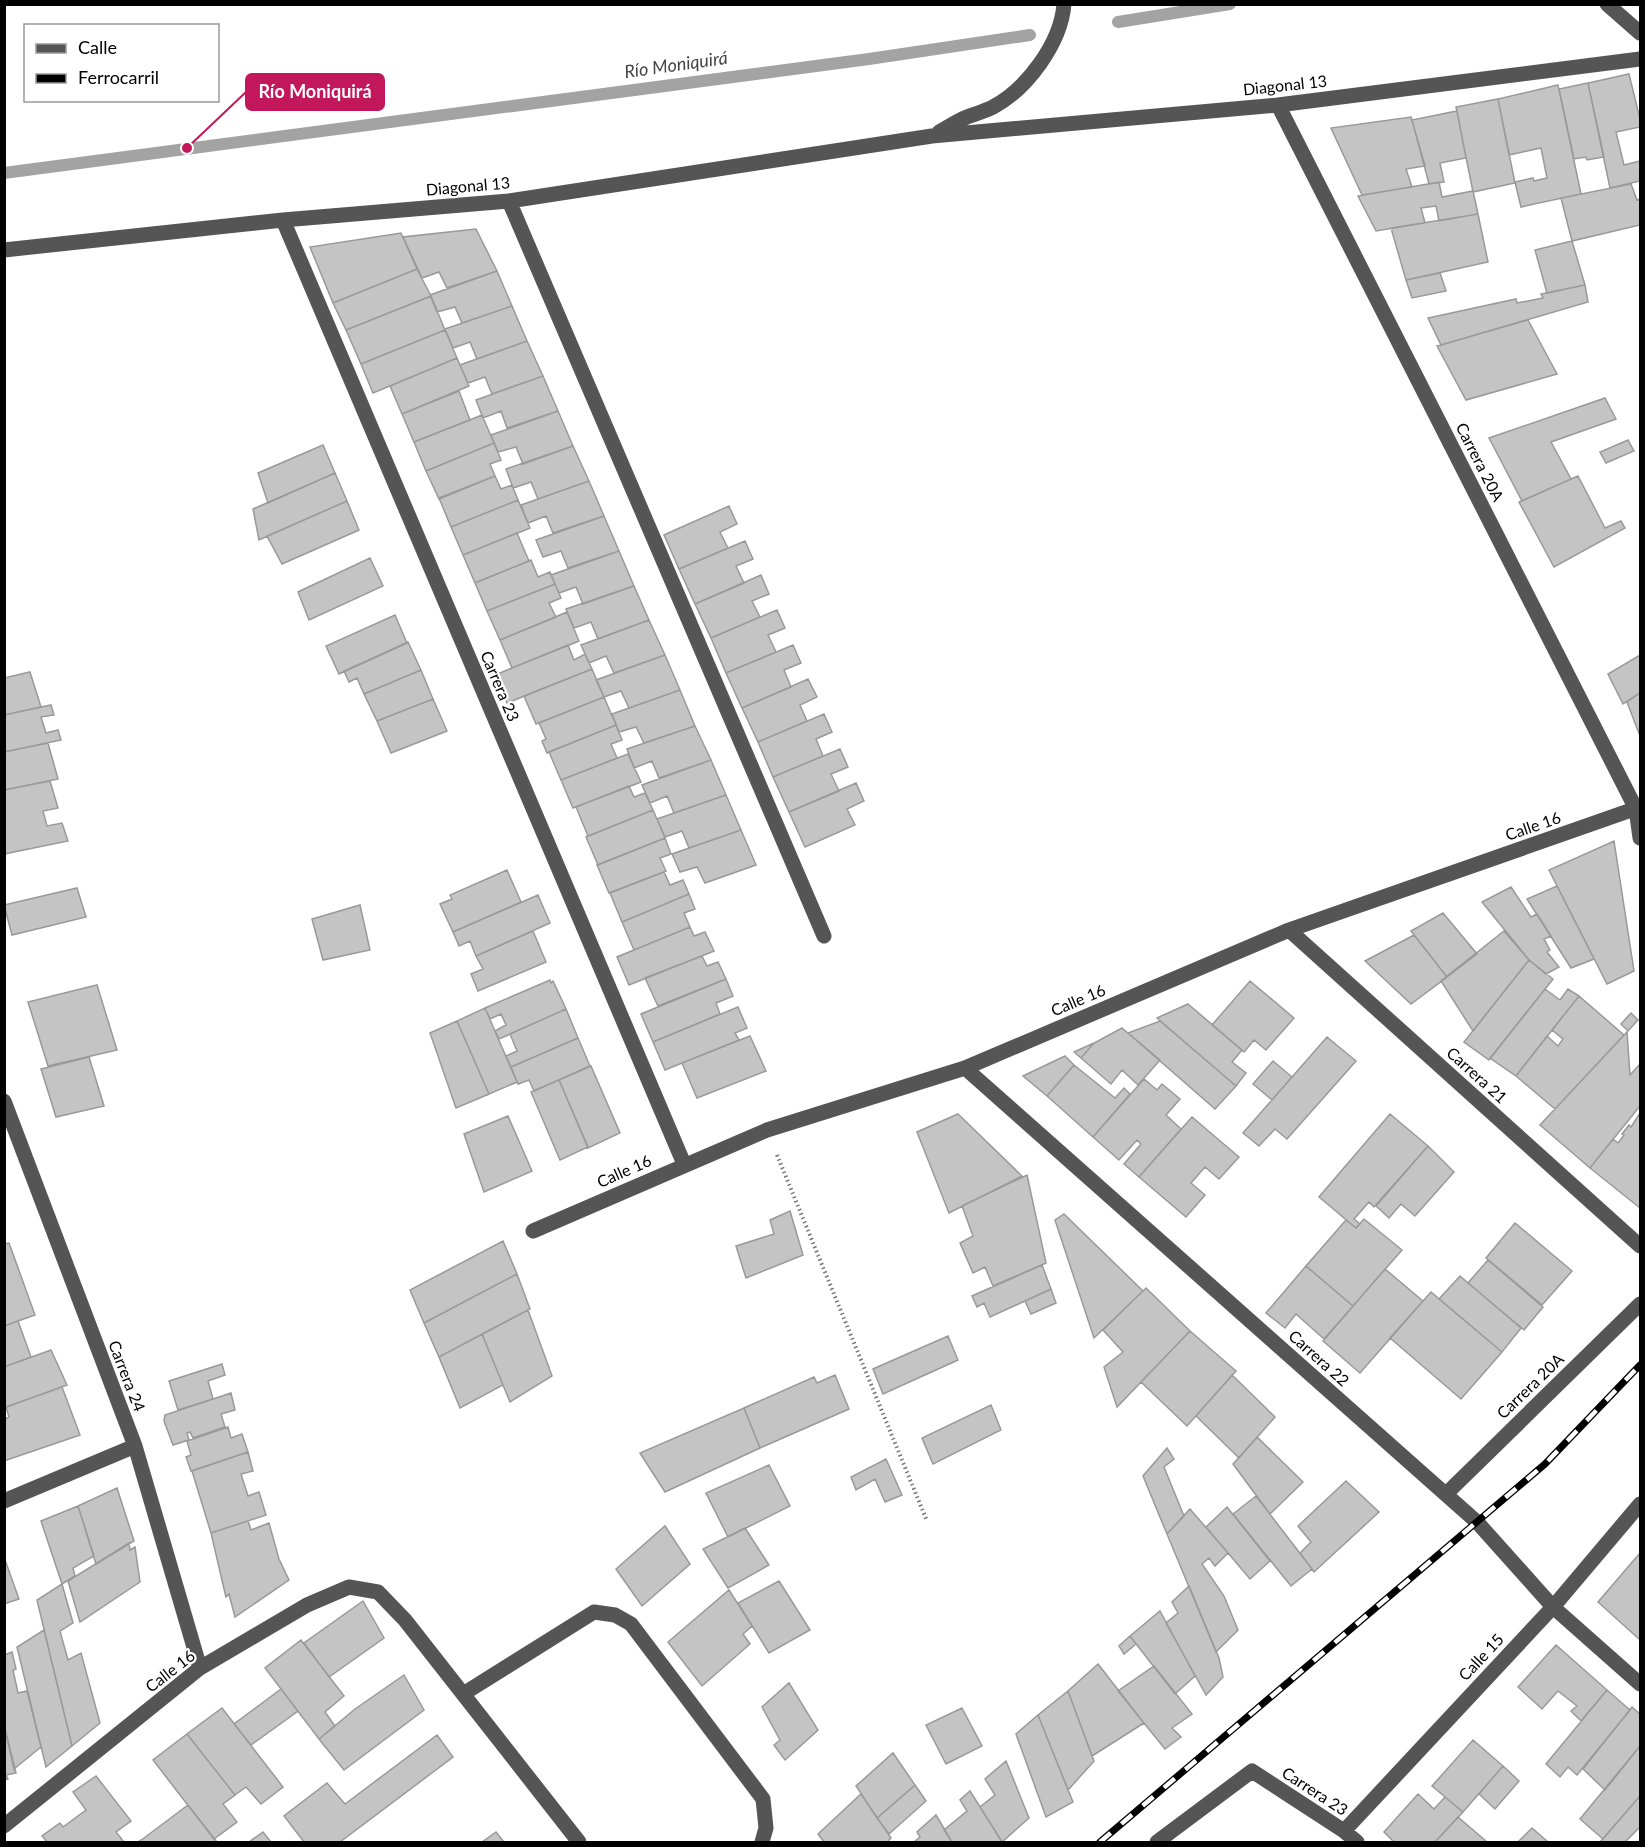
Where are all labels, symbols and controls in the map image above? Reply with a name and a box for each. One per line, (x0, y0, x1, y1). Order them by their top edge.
legend (24, 24, 219, 102)
text: Calle (78, 36, 117, 58)
water label: Río Moniquirá (623, 46, 730, 82)
text: Ferrocarril (78, 66, 159, 88)
street label: Diagonal 13 (1242, 71, 1328, 98)
callout: Río Moniquirá (246, 74, 384, 110)
text: Río Moniquirá (258, 80, 372, 102)
street label: Diagonal 13 (425, 172, 511, 199)
street label: Carrera 20A (1453, 419, 1508, 504)
street label: Carrera 23 (477, 648, 524, 724)
street label: Calle 16 (1503, 807, 1563, 844)
street label: Calle 16 (1048, 980, 1108, 1019)
street label: Carrera 21 (1443, 1043, 1511, 1107)
street label: Calle 16 (594, 1150, 654, 1191)
street label: Carrera 22 (1285, 1326, 1353, 1390)
street label: Carrera 24 (105, 1338, 150, 1414)
street label: Carrera 20A (1492, 1349, 1567, 1422)
street label: Calle 15 (1454, 1629, 1507, 1684)
street label: Calle 16 (141, 1645, 198, 1696)
street label: Carrera 23 (1279, 1762, 1352, 1819)

